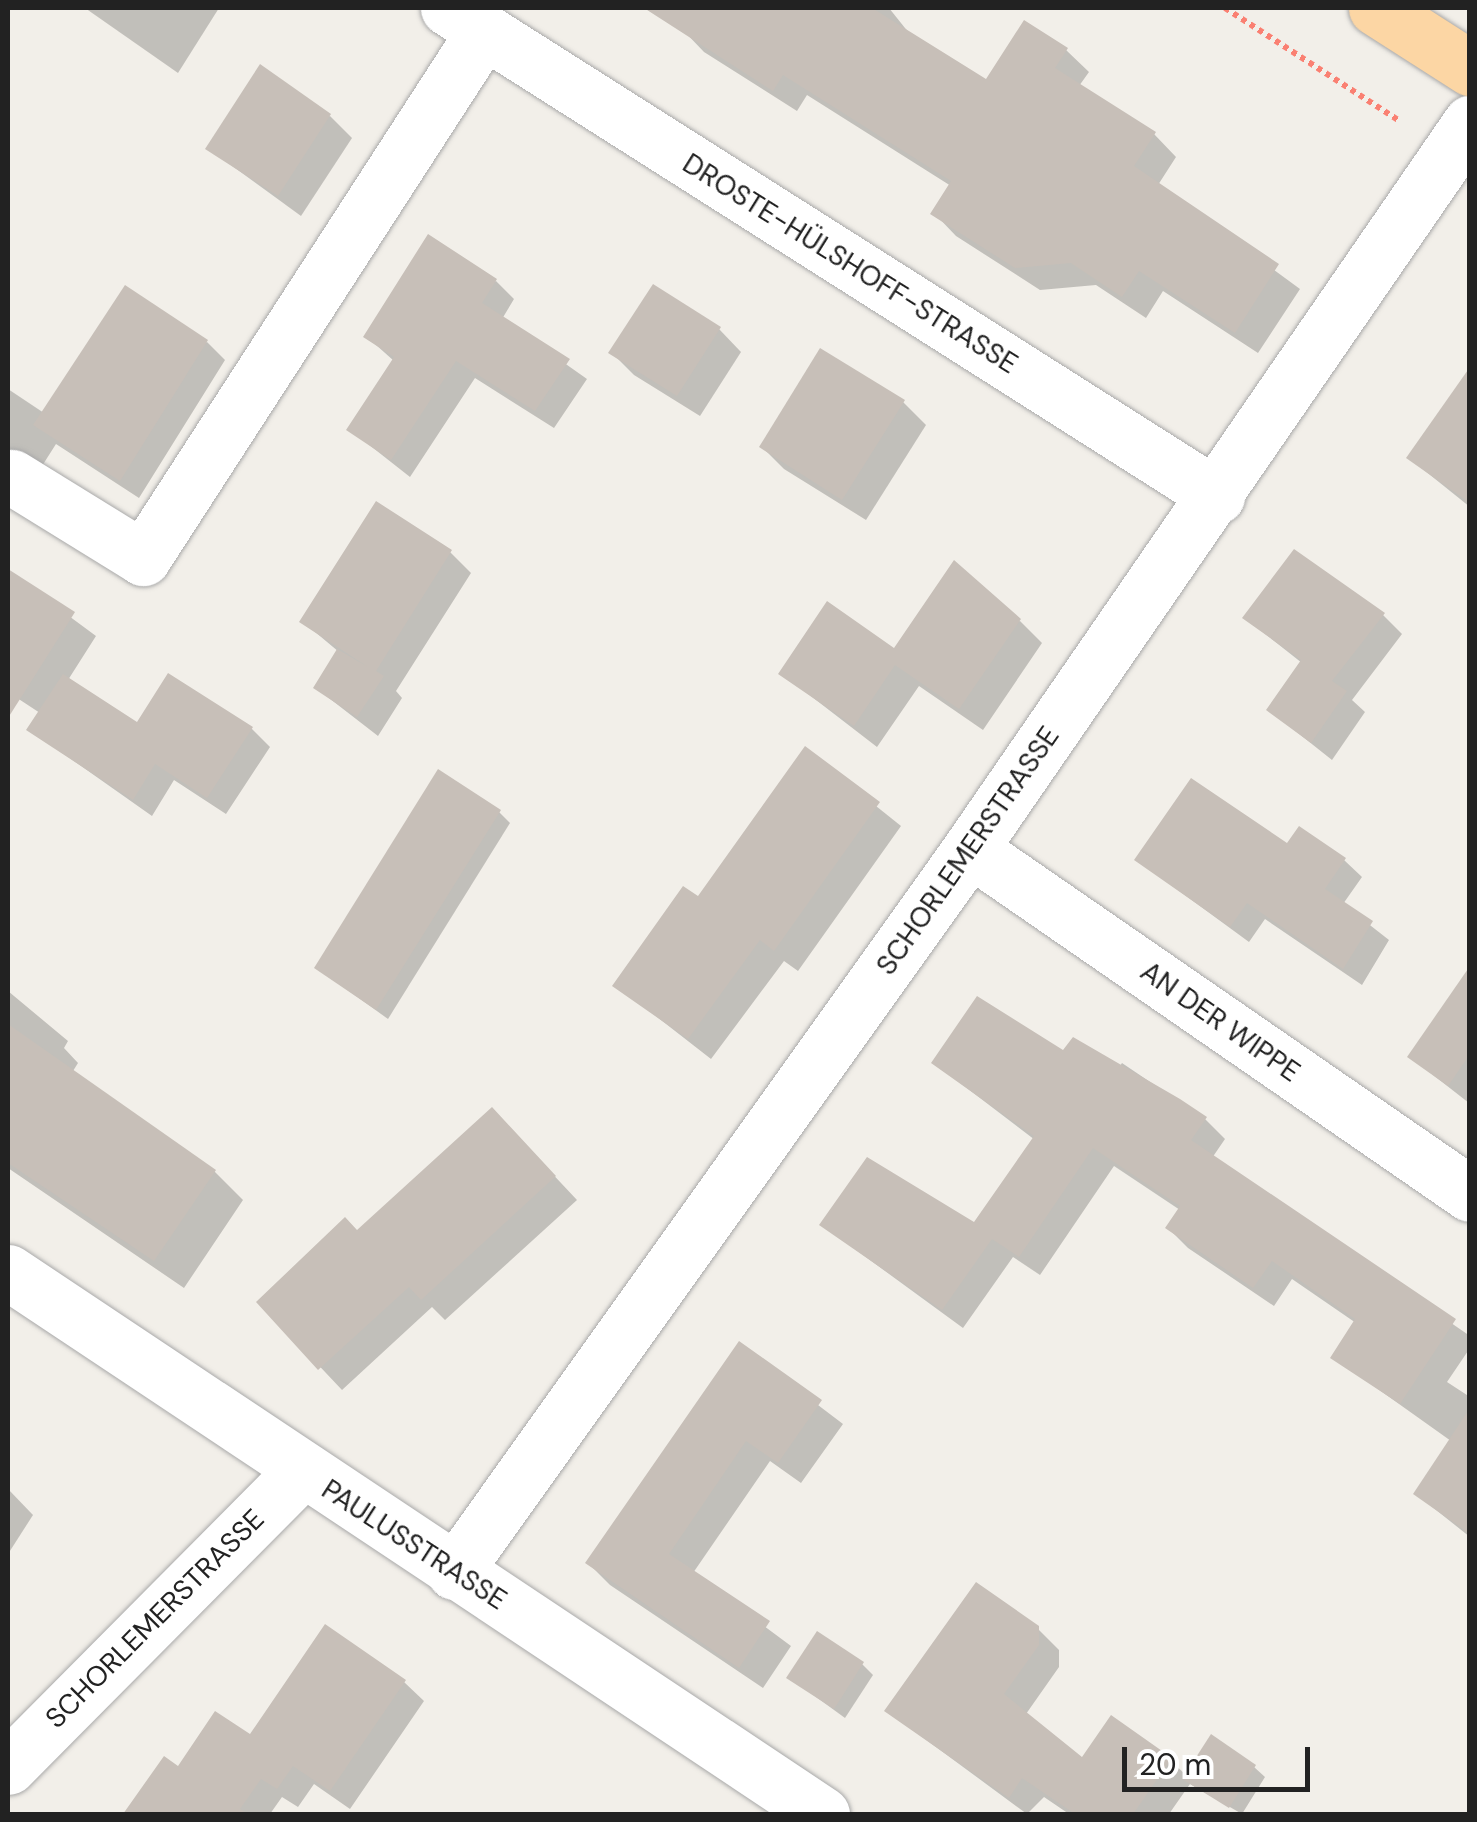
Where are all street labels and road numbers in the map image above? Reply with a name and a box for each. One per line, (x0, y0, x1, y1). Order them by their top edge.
street label: DROSTE-HÜLSHOFF-STRASSE (676, 147, 1024, 381)
street label: SCHORLEMERSTRASSE (870, 720, 1066, 982)
street label: AN DER WIPPE (1134, 955, 1306, 1089)
street label: PAULUSSTRASSE (315, 1473, 513, 1617)
street label: SCHORLEMERSTRASSE (39, 1503, 271, 1735)

